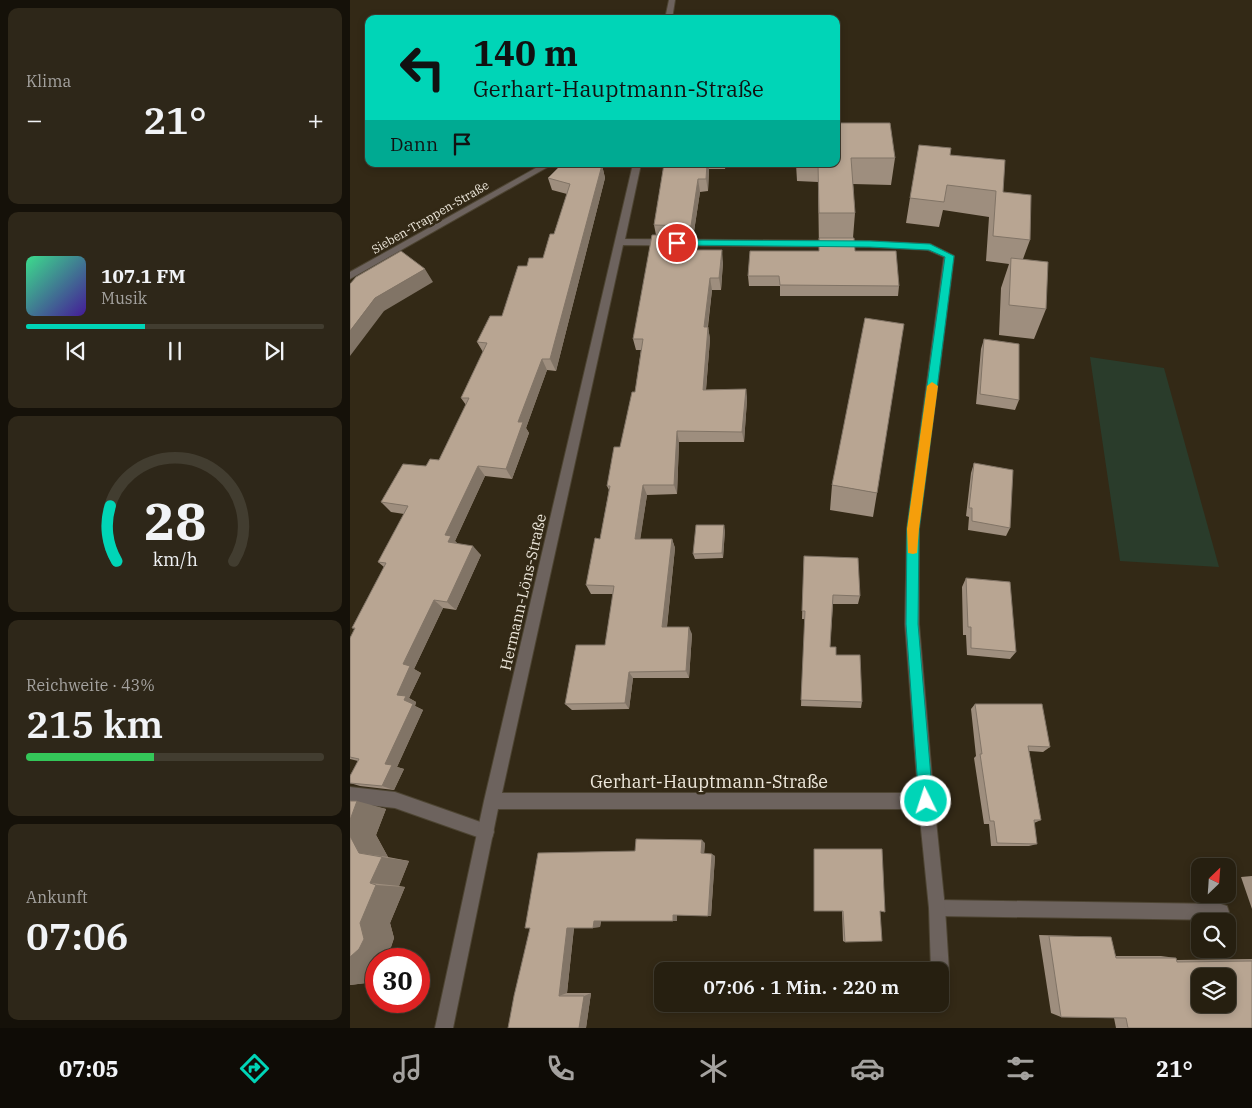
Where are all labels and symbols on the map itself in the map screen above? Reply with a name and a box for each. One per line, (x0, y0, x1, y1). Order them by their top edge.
street label: Sieben-Trappen-Straße (369, 177, 491, 257)
pin (656, 222, 698, 264)
street label: Hermann-Löns-Straße (496, 512, 550, 672)
street label: Gerhart-Hauptmann-Straße (590, 770, 828, 793)
position arrow (899, 774, 951, 826)
north arrow (1191, 858, 1236, 902)
speed limit sign: 30 (365, 948, 430, 1013)

